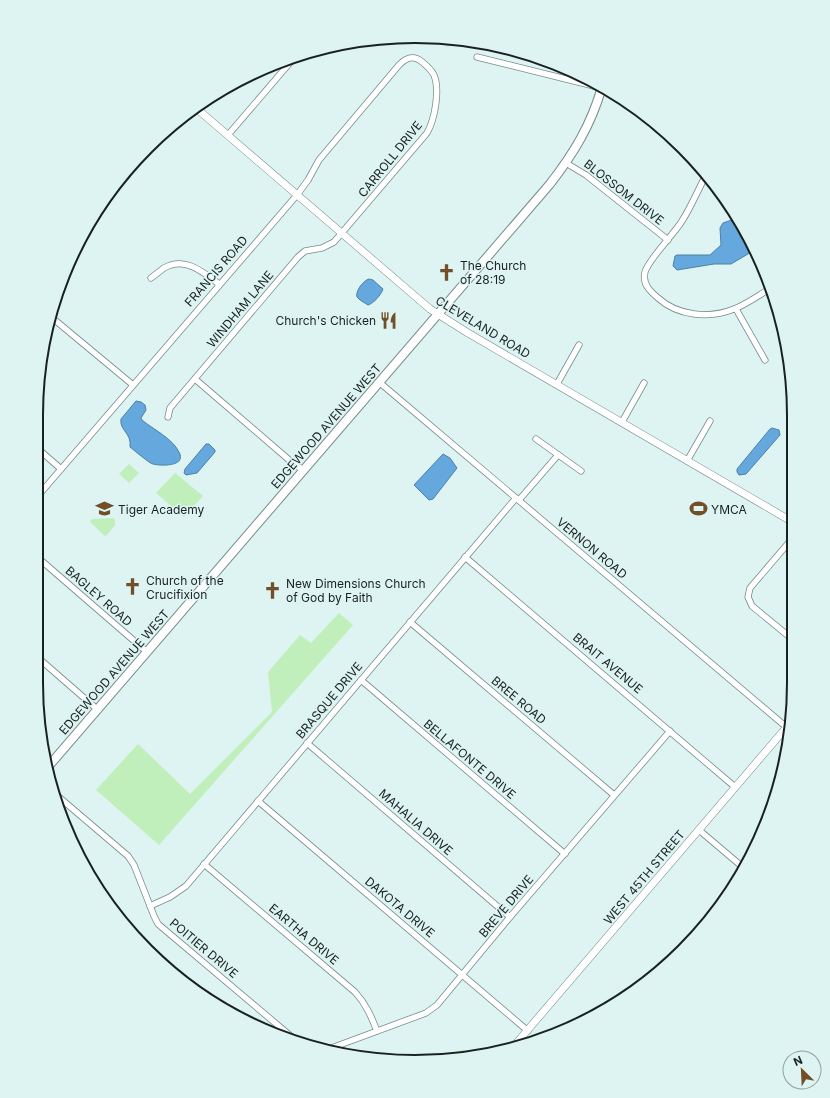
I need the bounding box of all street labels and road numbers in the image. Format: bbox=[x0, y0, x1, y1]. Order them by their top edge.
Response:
street label: CARROLL DRIVE bbox=[355, 118, 425, 200]
street label: BLOSSOM DRIVE bbox=[581, 156, 667, 228]
street label: FRANCIS ROAD bbox=[181, 233, 251, 309]
street label: WINDHAM LANE bbox=[204, 268, 276, 350]
street label: CLEVELAND ROAD bbox=[433, 293, 533, 361]
street label: EDGEWOOD AVENUE WEST bbox=[268, 360, 384, 491]
street label: VERNON ROAD bbox=[554, 514, 630, 582]
street label: BAGLEY ROAD bbox=[63, 563, 135, 629]
street label: EDGEWOOD AVENUE WEST bbox=[56, 606, 172, 737]
street label: BRAIT AVENUE bbox=[570, 630, 646, 696]
street label: BRASQUE DRIVE bbox=[293, 659, 365, 741]
street label: BREE ROAD bbox=[489, 673, 549, 727]
street label: BELLAFONTE DRIVE bbox=[421, 716, 519, 802]
street label: MAHALIA DRIVE bbox=[376, 786, 456, 858]
street label: WEST 45TH STREET bbox=[600, 827, 688, 927]
street label: BREVE DRIVE bbox=[476, 872, 536, 940]
street label: DAKOTA DRIVE bbox=[362, 873, 438, 941]
street label: EARTHA DRIVE bbox=[266, 900, 342, 968]
street label: POITIER DRIVE bbox=[167, 915, 241, 981]

